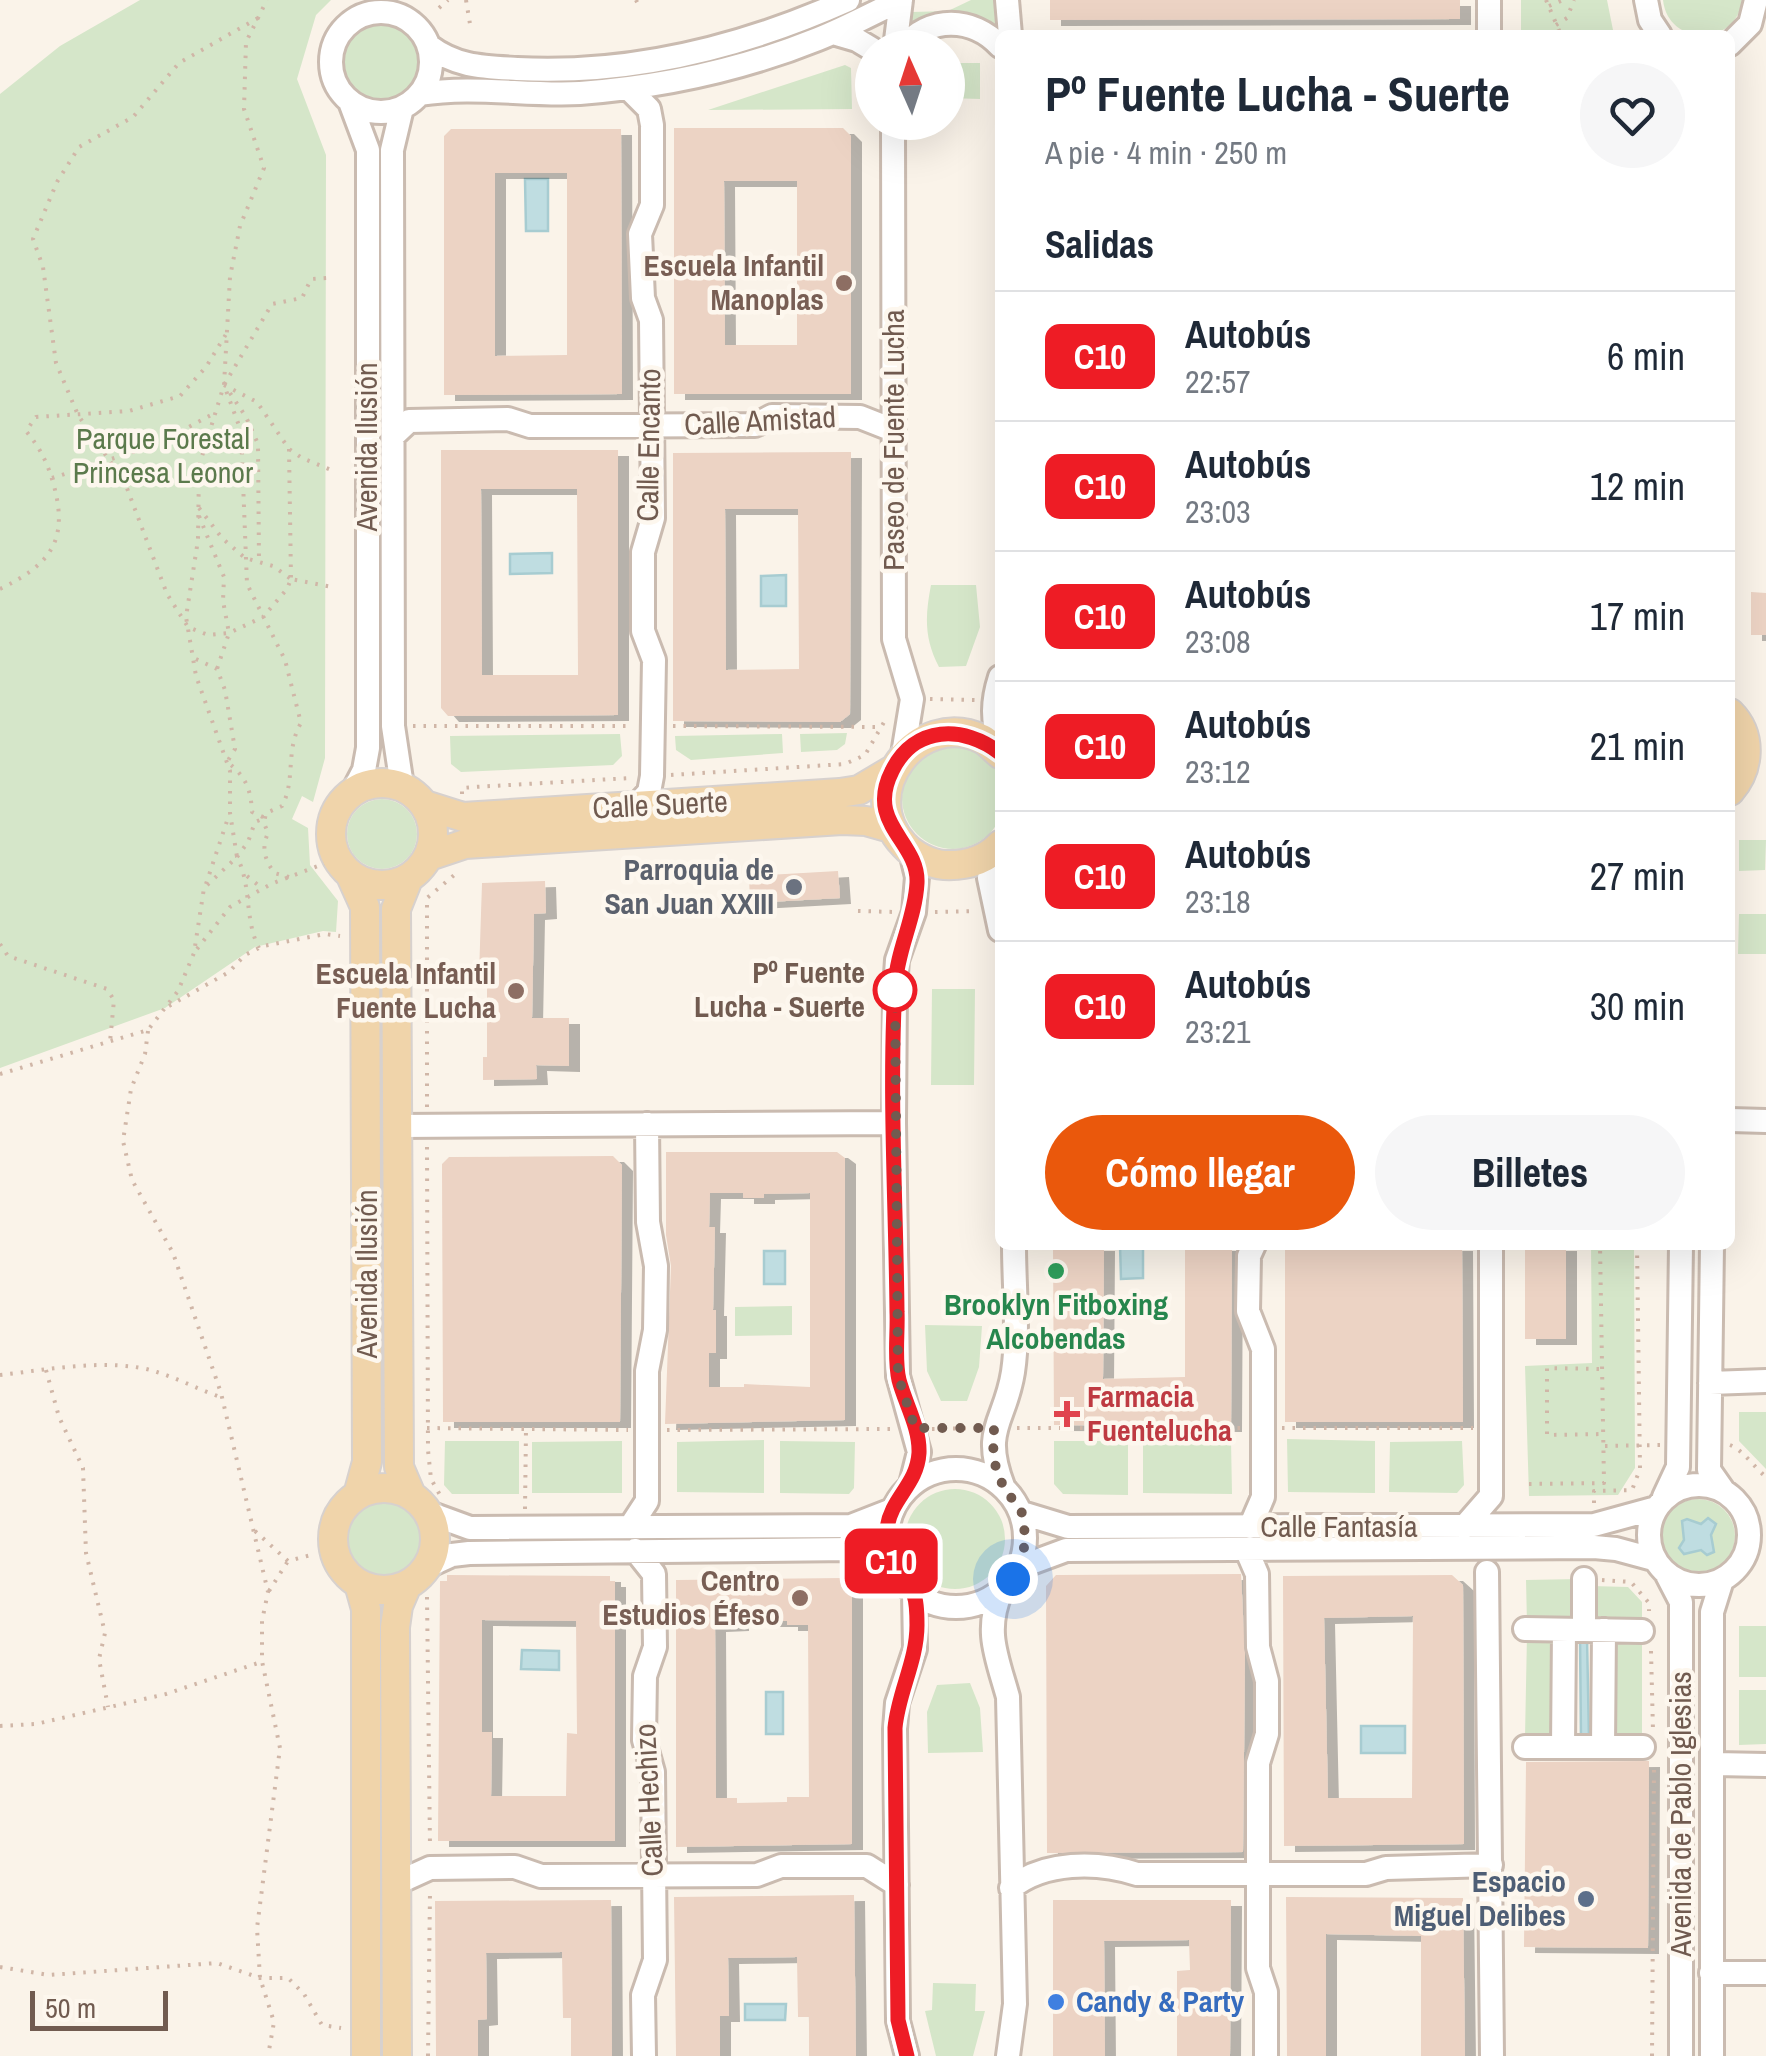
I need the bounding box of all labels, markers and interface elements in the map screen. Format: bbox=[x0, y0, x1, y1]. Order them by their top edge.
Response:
north arrow bbox=[855, 30, 965, 140]
map controls bbox=[855, 30, 965, 140]
text: Pº Fuente Lucha - Suerte bbox=[1045, 61, 1510, 126]
button: heart bbox=[1580, 63, 1685, 168]
text: A pie · 4 min · 250 m bbox=[1045, 131, 1287, 174]
text: Salidas bbox=[1045, 219, 1154, 270]
place label: Escuela Infantil Manoplas bbox=[644, 245, 824, 319]
marker: Escuela Infantil Manoplas bbox=[833, 272, 855, 294]
street label: Paseo de Fuente Lucha bbox=[873, 309, 913, 571]
text: Autobús bbox=[1185, 309, 1311, 360]
text: 6 min bbox=[1607, 331, 1685, 382]
text: C10 bbox=[1074, 333, 1126, 380]
text: 22:57 bbox=[1185, 360, 1251, 403]
street label: Avenida Ilusión bbox=[346, 362, 386, 533]
street label: Calle Encanto bbox=[627, 368, 669, 522]
street label: Calle Amistad bbox=[683, 396, 837, 444]
park label: Parque Forestal Princesa Leonor bbox=[73, 418, 254, 492]
text: Autobús bbox=[1185, 439, 1311, 490]
text: 12 min bbox=[1590, 461, 1685, 512]
text: C10 bbox=[1074, 463, 1126, 510]
text: 23:03 bbox=[1185, 490, 1251, 533]
text: Autobús bbox=[1185, 569, 1311, 620]
text: 17 min bbox=[1590, 591, 1685, 642]
text: C10 bbox=[1074, 593, 1126, 640]
text: 23:08 bbox=[1185, 620, 1251, 663]
text: Autobús bbox=[1185, 699, 1311, 750]
text: 21 min bbox=[1590, 721, 1685, 772]
text: C10 bbox=[1074, 723, 1126, 770]
text: 23:12 bbox=[1185, 750, 1251, 793]
street label: Calle Suerte bbox=[591, 780, 729, 828]
text: Autobús bbox=[1185, 829, 1311, 880]
place label: Parroquia de San Juan XXIII bbox=[604, 849, 774, 923]
text: 27 min bbox=[1590, 851, 1685, 902]
text: C10 bbox=[1074, 853, 1126, 900]
marker: Parroquia de San Juan XXIII bbox=[783, 876, 805, 898]
text: 23:18 bbox=[1185, 880, 1251, 923]
place label: Pº Fuente Lucha - Suerte bbox=[694, 952, 865, 1026]
place label: Escuela Infantil Fuente Lucha bbox=[316, 953, 496, 1027]
text: Autobús bbox=[1185, 959, 1311, 1010]
marker: Pº Fuente Lucha - Suerte bbox=[874, 969, 916, 1011]
marker: Escuela Infantil Fuente Lucha bbox=[505, 980, 527, 1002]
text: 30 min bbox=[1590, 981, 1685, 1032]
text: C10 bbox=[1074, 983, 1126, 1030]
text: 23:21 bbox=[1185, 1010, 1251, 1053]
button: Cómo llegar bbox=[1045, 1115, 1355, 1230]
button: Billetes bbox=[1375, 1115, 1685, 1230]
street label: Avenida Ilusión bbox=[346, 1189, 386, 1360]
marker: Brooklyn Fitboxing Alcobendas bbox=[1045, 1260, 1067, 1282]
place label: Brooklyn Fitboxing Alcobendas bbox=[944, 1284, 1168, 1358]
place label: Farmacia Fuentelucha bbox=[1087, 1376, 1232, 1450]
marker: Farmacia Fuentelucha bbox=[1056, 1403, 1078, 1425]
street label: Calle Fantasía bbox=[1260, 1506, 1418, 1546]
line badge: C10 bbox=[834, 1528, 948, 1594]
text: C10 bbox=[865, 1538, 917, 1585]
your location bbox=[988, 1554, 1038, 1604]
place label: Centro Estudios Éfeso bbox=[602, 1560, 780, 1634]
marker: Centro Estudios Éfeso bbox=[789, 1587, 811, 1609]
street label: Avenida de Pablo Iglesias bbox=[1660, 1671, 1700, 1958]
street label: Calle Hechizo bbox=[624, 1723, 672, 1878]
place label: Espacio Miguel Delibes bbox=[1394, 1861, 1566, 1935]
marker: Espacio Miguel Delibes bbox=[1575, 1888, 1597, 1910]
place label: Candy & Party bbox=[1076, 1981, 1244, 2021]
scale bar bbox=[30, 1986, 168, 2030]
text: 50 m bbox=[45, 1989, 96, 2027]
marker: Candy & Party bbox=[1045, 1991, 1067, 2013]

